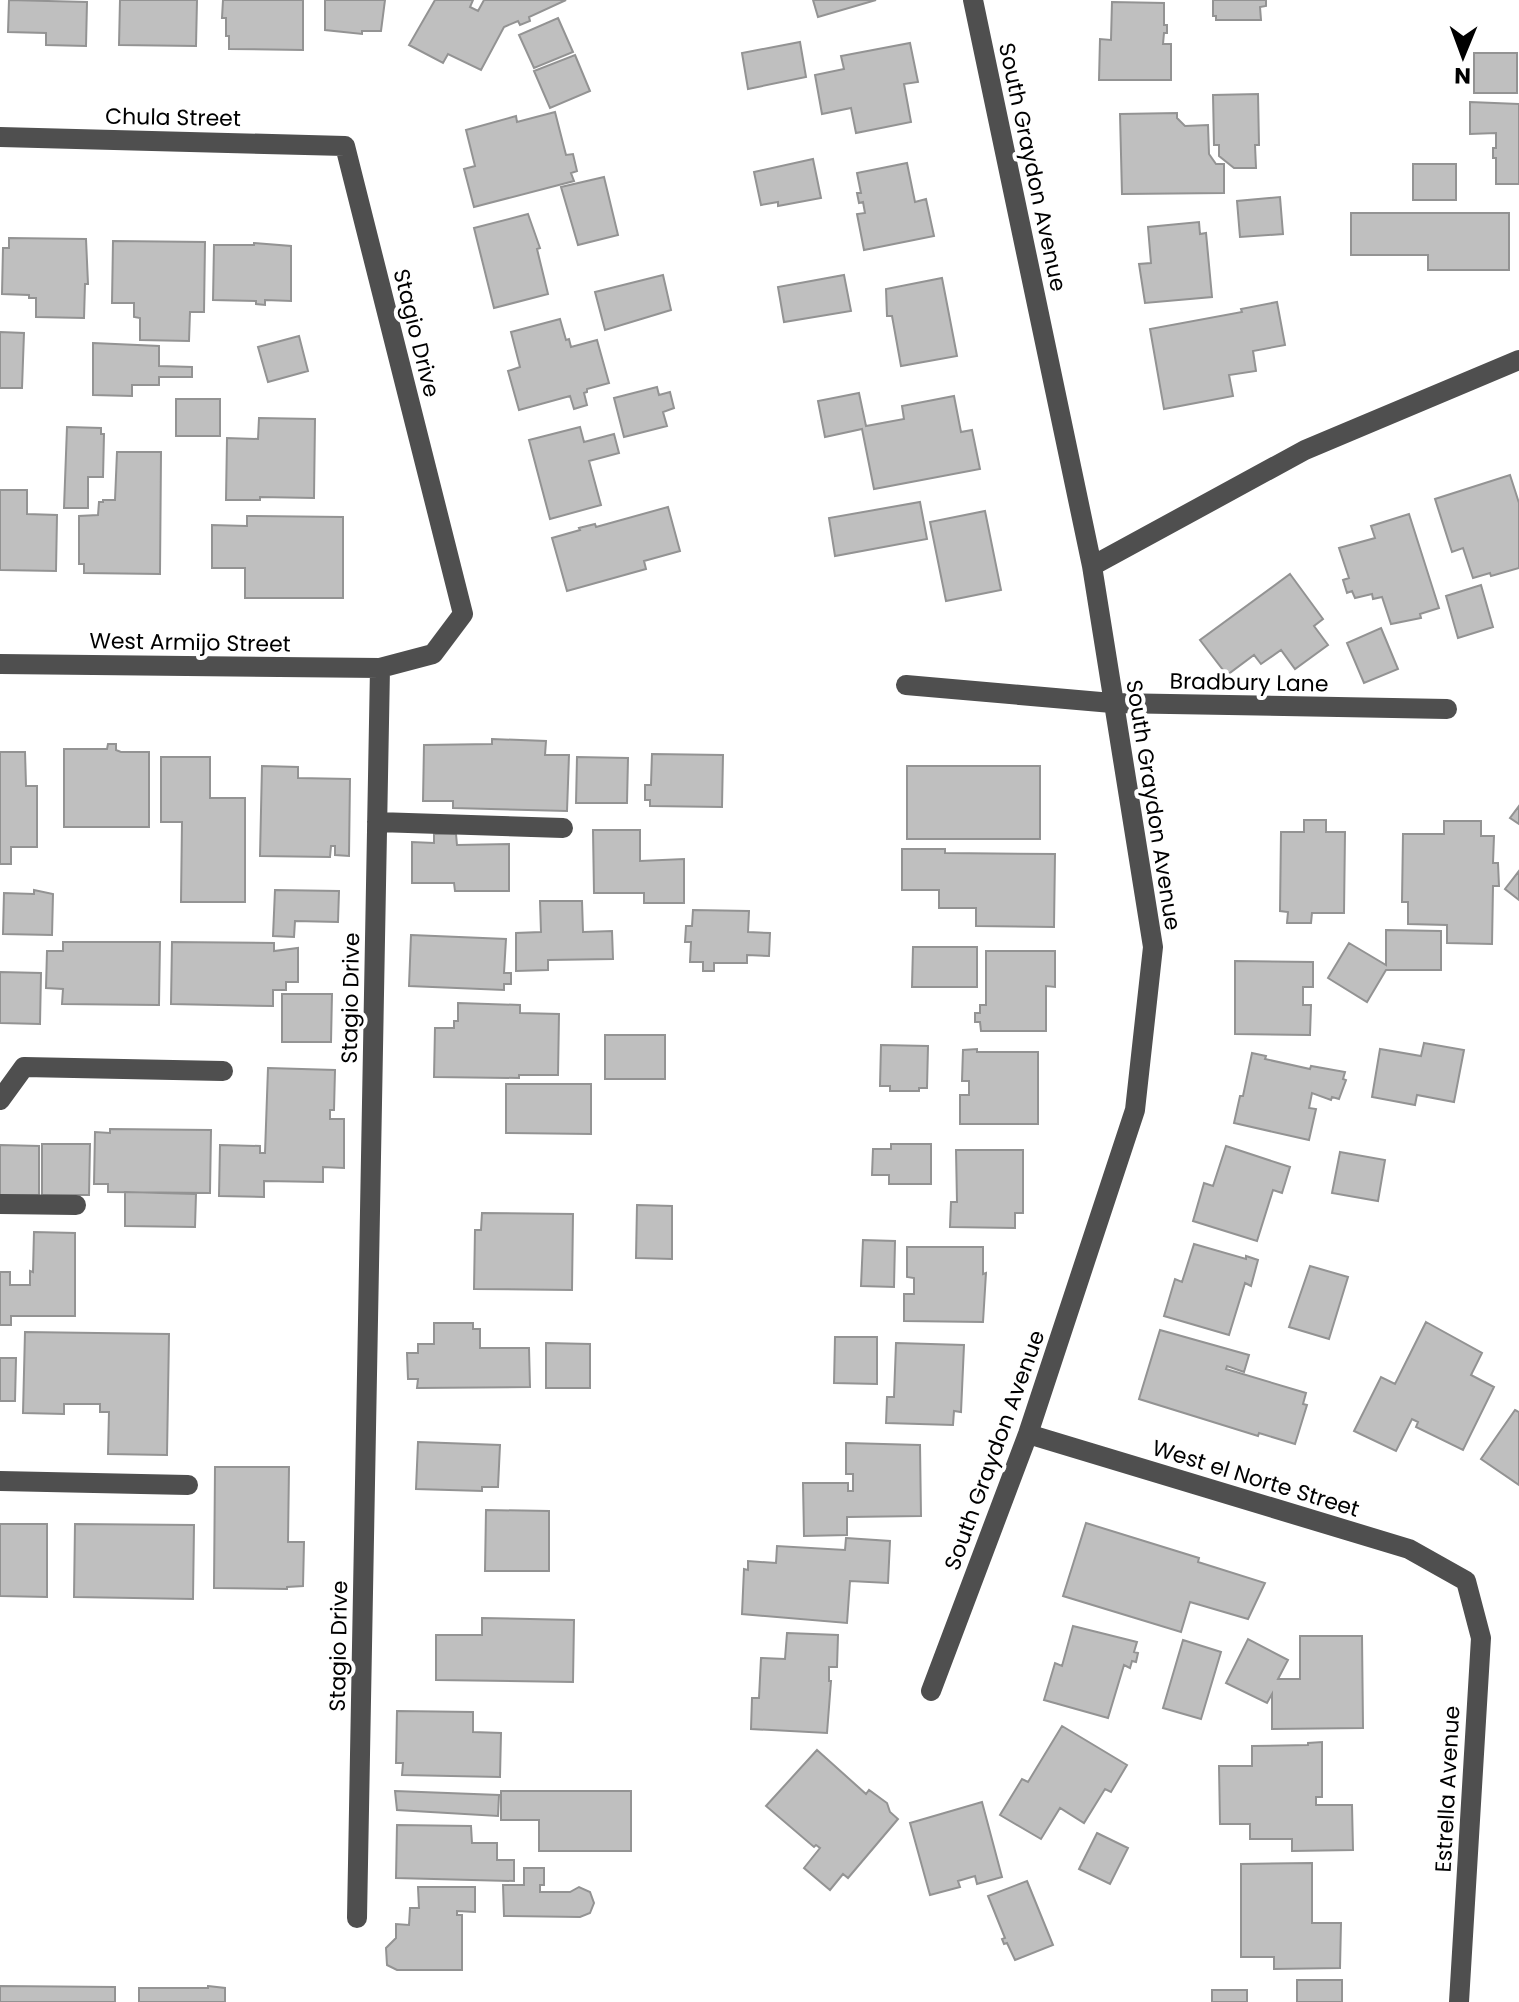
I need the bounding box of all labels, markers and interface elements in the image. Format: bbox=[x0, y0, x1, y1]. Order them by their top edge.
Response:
north arrow bbox=[1423, 16, 1503, 96]
street label: South Graydon Avenue bbox=[991, 40, 1074, 294]
text: N bbox=[1454, 60, 1471, 91]
street label: Chula Street bbox=[105, 101, 241, 134]
street label: Stagio Drive bbox=[386, 266, 447, 401]
street label: West Armijo Street bbox=[89, 625, 291, 660]
street label: Bradbury Lane bbox=[1169, 666, 1329, 699]
street label: South Graydon Avenue bbox=[1118, 678, 1189, 933]
street label: Stagio Drive bbox=[334, 932, 367, 1064]
street label: South Graydon Avenue bbox=[937, 1326, 1052, 1574]
street label: West el Norte Street bbox=[1148, 1432, 1363, 1525]
street label: Stagio Drive bbox=[322, 1580, 355, 1712]
street label: Estrella Avenue bbox=[1428, 1705, 1467, 1873]

